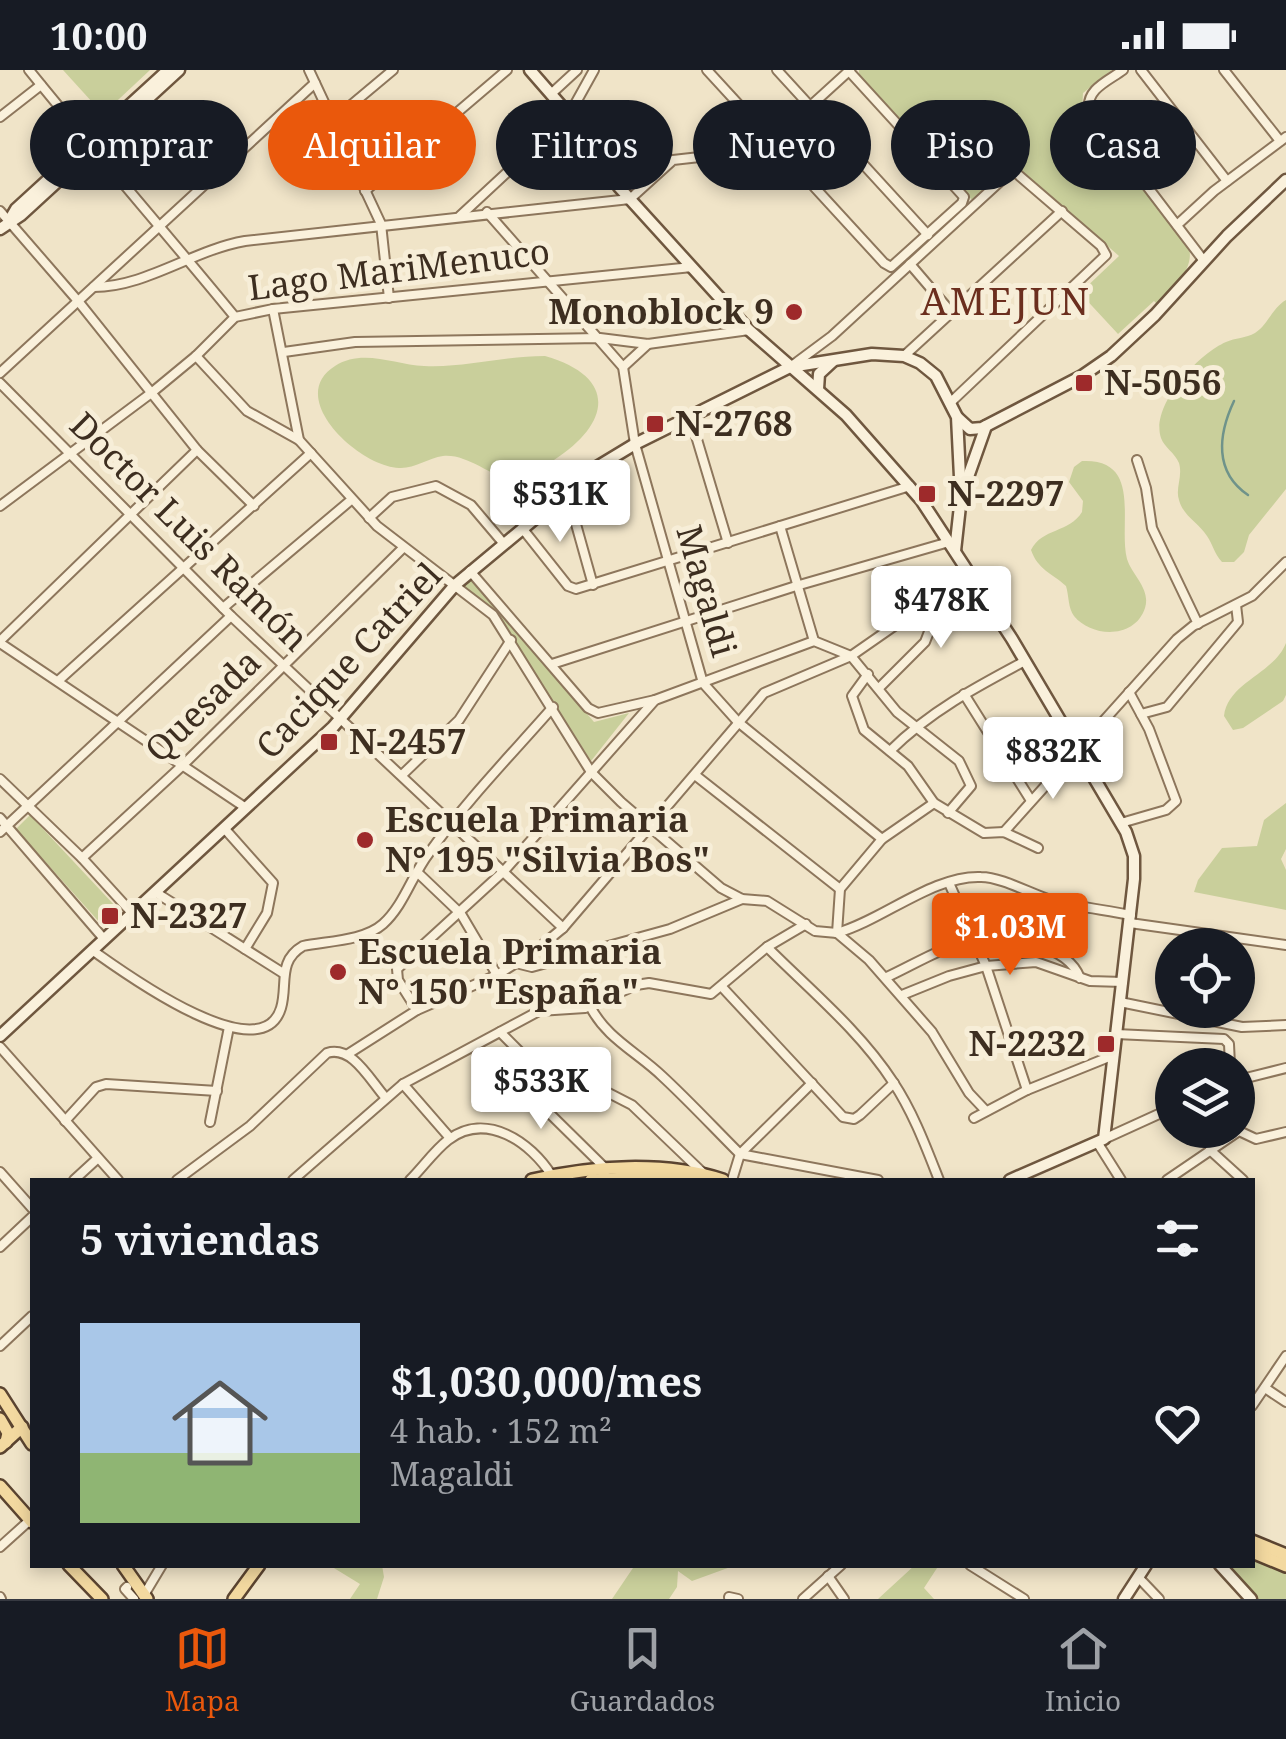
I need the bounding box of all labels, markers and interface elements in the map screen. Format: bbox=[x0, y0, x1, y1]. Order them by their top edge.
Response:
text: 10:00 bbox=[50, 9, 147, 61]
chip: Comprar bbox=[30, 100, 248, 190]
chip: Alquilar bbox=[268, 100, 476, 190]
chip: Filtros bbox=[496, 100, 673, 190]
chip: Nuevo bbox=[693, 100, 871, 190]
chip: Piso bbox=[891, 100, 1030, 190]
chip: Casa bbox=[1050, 100, 1196, 190]
street label: Lago MariMenuco bbox=[245, 227, 552, 310]
district label: AMEJUN bbox=[921, 274, 1091, 326]
place label: Monoblock 9 bbox=[548, 287, 774, 334]
marker: Monoblock 9 bbox=[783, 301, 805, 323]
place label: N-5056 bbox=[1104, 358, 1222, 405]
marker: N-5056 bbox=[1073, 372, 1095, 394]
place label: N-2768 bbox=[675, 399, 793, 446]
street label: Doctor Luis Ramón bbox=[60, 401, 320, 661]
marker: N-2768 bbox=[644, 413, 666, 435]
pin: $531K bbox=[490, 460, 630, 545]
place label: N-2297 bbox=[947, 469, 1065, 516]
text: $531K bbox=[512, 471, 608, 514]
marker: N-2297 bbox=[916, 483, 938, 505]
street label: Magaldi bbox=[666, 519, 749, 662]
street label: Cacique Catriel bbox=[245, 552, 451, 768]
pin: $478K bbox=[871, 566, 1011, 651]
text: $478K bbox=[893, 577, 989, 620]
street label: Quesada bbox=[134, 638, 270, 772]
place label: N-2457 bbox=[349, 717, 467, 764]
pin: $832K bbox=[983, 717, 1123, 802]
text: $832K bbox=[1005, 728, 1101, 771]
marker: N-2457 bbox=[318, 731, 340, 753]
place label: Escuela Primaria N° 195 "Silvia Bos" bbox=[385, 795, 710, 882]
marker: Escuela Primaria N° 195 "Silvia Bos" bbox=[354, 829, 376, 851]
place label: N-2327 bbox=[130, 891, 248, 938]
pin: $1.03M bbox=[929, 893, 1091, 978]
text: $1.03M bbox=[954, 904, 1066, 947]
marker: N-2327 bbox=[99, 905, 121, 927]
place label: Escuela Primaria N° 150 "España" bbox=[358, 927, 662, 1014]
map controls bbox=[1155, 928, 1255, 1148]
button: locate bbox=[1155, 928, 1255, 1028]
marker: Escuela Primaria N° 150 "España" bbox=[327, 961, 349, 983]
place label: N-2232 bbox=[968, 1019, 1086, 1066]
marker: N-2232 bbox=[1095, 1033, 1117, 1055]
pin: $533K bbox=[471, 1047, 611, 1132]
button: layers bbox=[1155, 1048, 1255, 1148]
text: $533K bbox=[493, 1058, 589, 1101]
text: 5 viviendas bbox=[80, 1210, 320, 1267]
icon: filters bbox=[1150, 1211, 1205, 1266]
text: $1,030,000/mes bbox=[390, 1352, 702, 1409]
icon: home bbox=[160, 1363, 280, 1483]
icon: heart bbox=[1150, 1396, 1205, 1451]
text: 4 hab. · 152 m² bbox=[390, 1409, 612, 1452]
text: Magaldi bbox=[390, 1452, 513, 1495]
tab: Mapa bbox=[165, 1621, 240, 1719]
tab: Guardados bbox=[570, 1621, 715, 1719]
tab: Inicio bbox=[1045, 1621, 1121, 1719]

